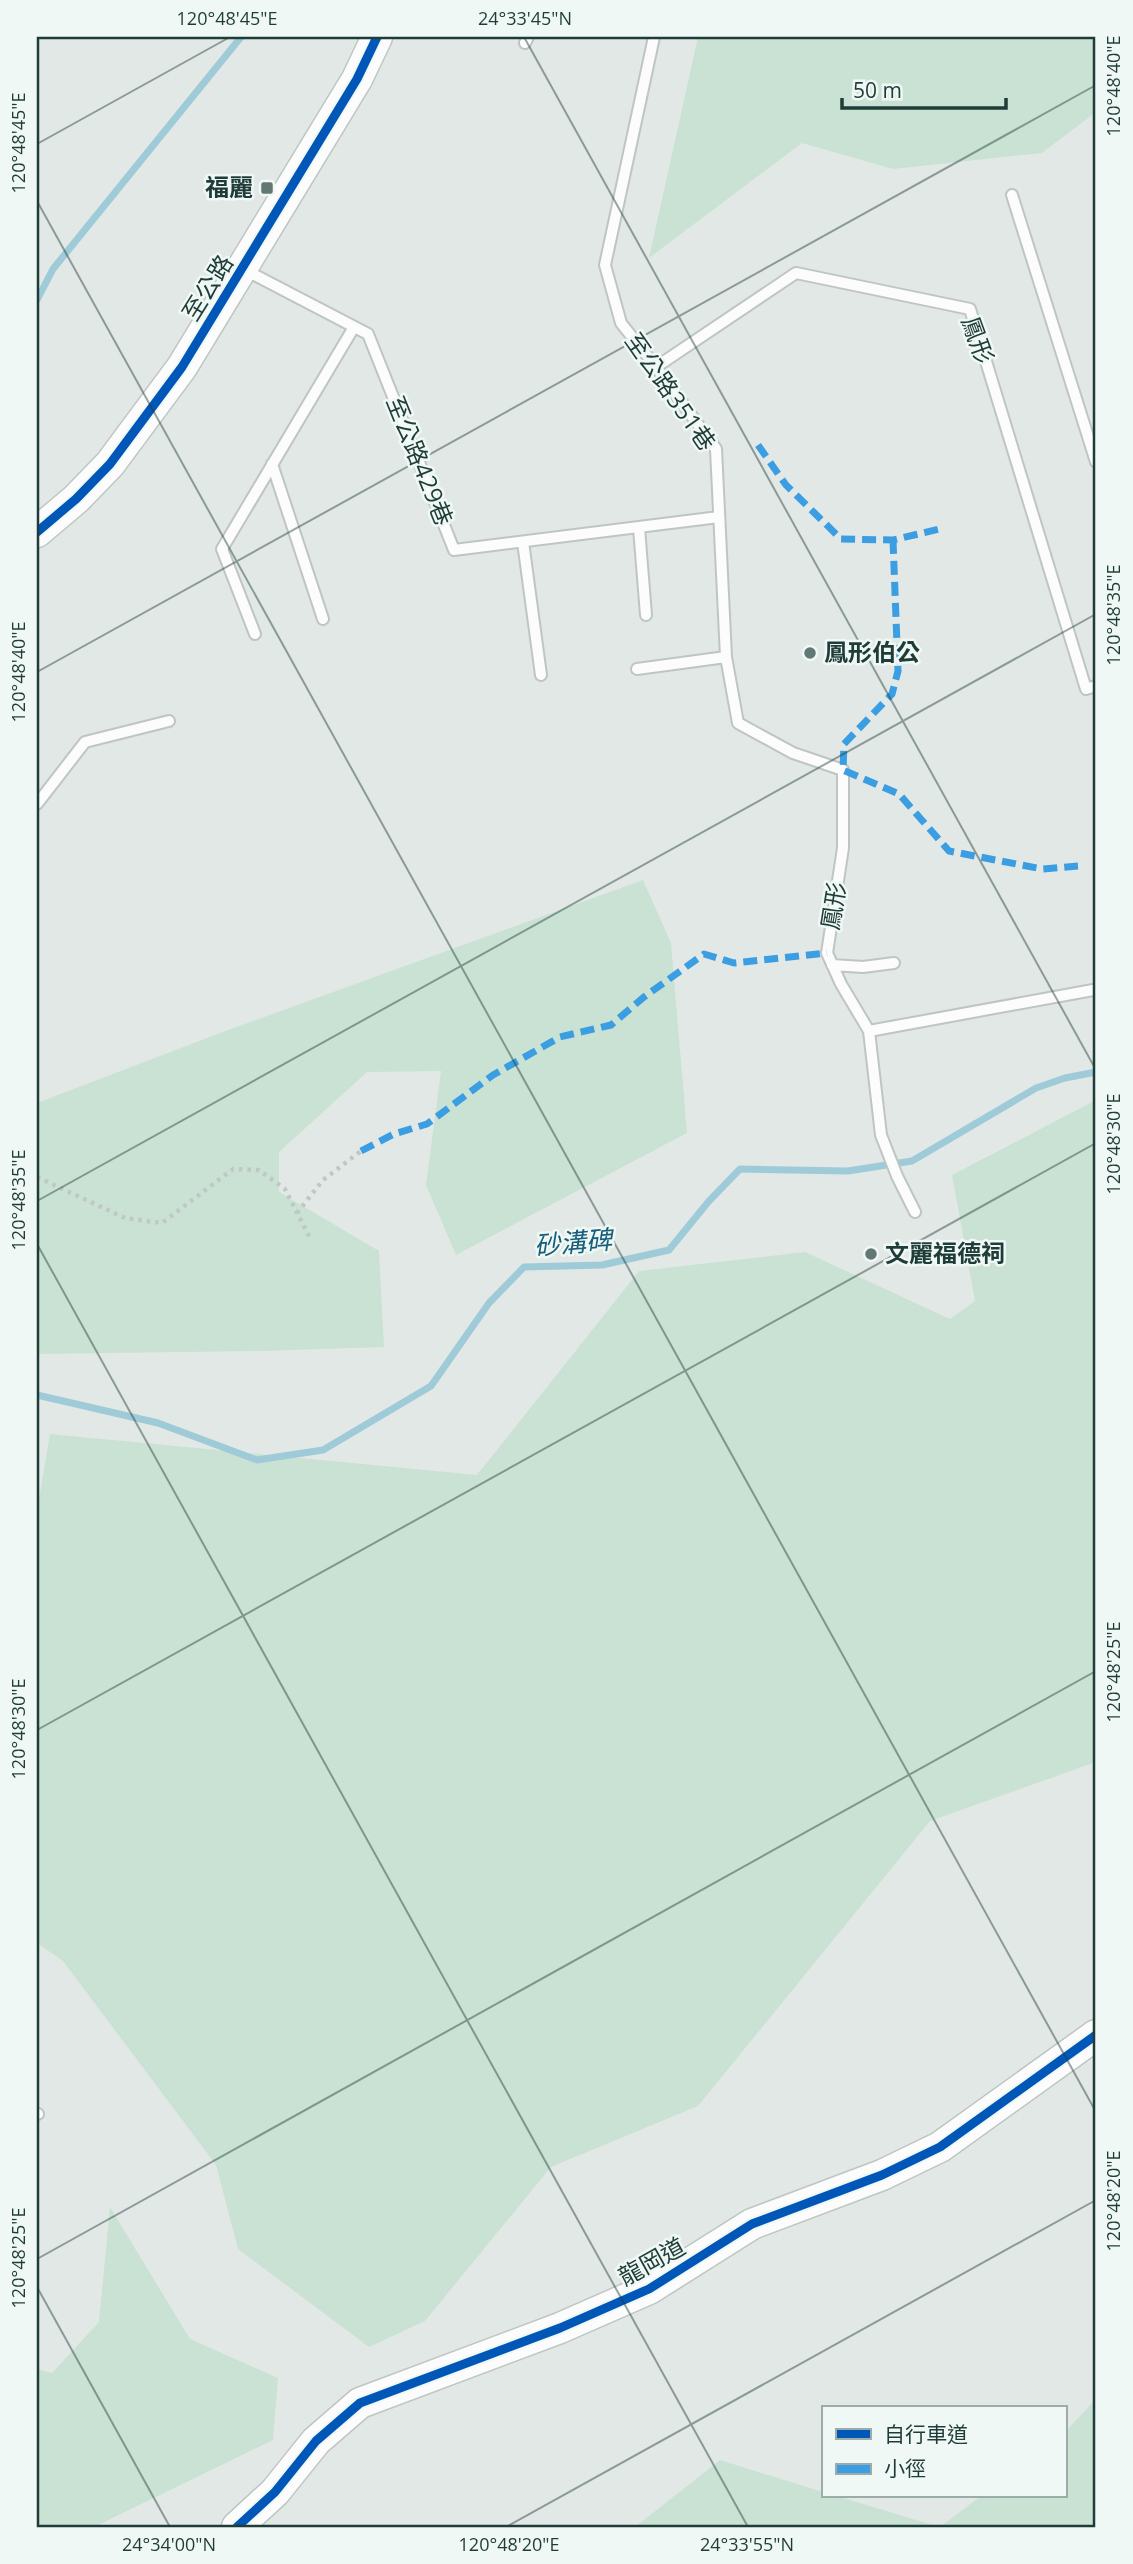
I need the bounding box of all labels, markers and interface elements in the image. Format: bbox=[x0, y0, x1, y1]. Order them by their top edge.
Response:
text: 120°48'45"E bbox=[177, 6, 277, 30]
text: 24°33'45"N bbox=[478, 6, 572, 30]
text: 120°48'40"E bbox=[1101, 36, 1125, 136]
scale bar bbox=[842, 66, 1007, 110]
text: 50 m bbox=[853, 76, 902, 104]
text: 120°48'45"E bbox=[6, 93, 30, 193]
place label: 福麗 bbox=[205, 170, 253, 203]
marker: 福麗 bbox=[259, 180, 275, 196]
street label: 至公路 bbox=[174, 248, 240, 326]
street label: 鳳形 bbox=[955, 311, 1002, 368]
street label: 至公路351巷 bbox=[618, 325, 724, 457]
street label: 至公路429巷 bbox=[379, 391, 461, 530]
text: 120°48'35"E bbox=[1101, 565, 1125, 665]
text: 120°48'40"E bbox=[6, 622, 30, 722]
place label: 鳳形伯公 bbox=[824, 635, 920, 668]
marker: 鳳形伯公 bbox=[802, 645, 818, 661]
street label: 鳳形 bbox=[812, 879, 853, 932]
text: 120°48'30"E bbox=[1101, 1094, 1125, 1194]
text: 120°48'35"E bbox=[6, 1150, 30, 1250]
water label: 砂溝碑 bbox=[532, 1220, 616, 1263]
place label: 文麗福德祠 bbox=[885, 1236, 1005, 1269]
marker: 文麗福德祠 bbox=[863, 1246, 879, 1262]
text: 120°48'25"E bbox=[1101, 1622, 1125, 1722]
text: 120°48'30"E bbox=[6, 1679, 30, 1779]
text: 120°48'20"E bbox=[1101, 2151, 1125, 2251]
text: 120°48'25"E bbox=[6, 2208, 30, 2308]
street label: 龍岡道 bbox=[612, 2229, 691, 2293]
legend bbox=[822, 2406, 1066, 2498]
text: 自行車道 bbox=[884, 2420, 968, 2448]
text: 小徑 bbox=[884, 2454, 926, 2482]
text: 24°34'00"N bbox=[122, 2532, 216, 2556]
text: 120°48'20"E bbox=[459, 2532, 559, 2556]
text: 24°33'55"N bbox=[700, 2532, 794, 2556]

